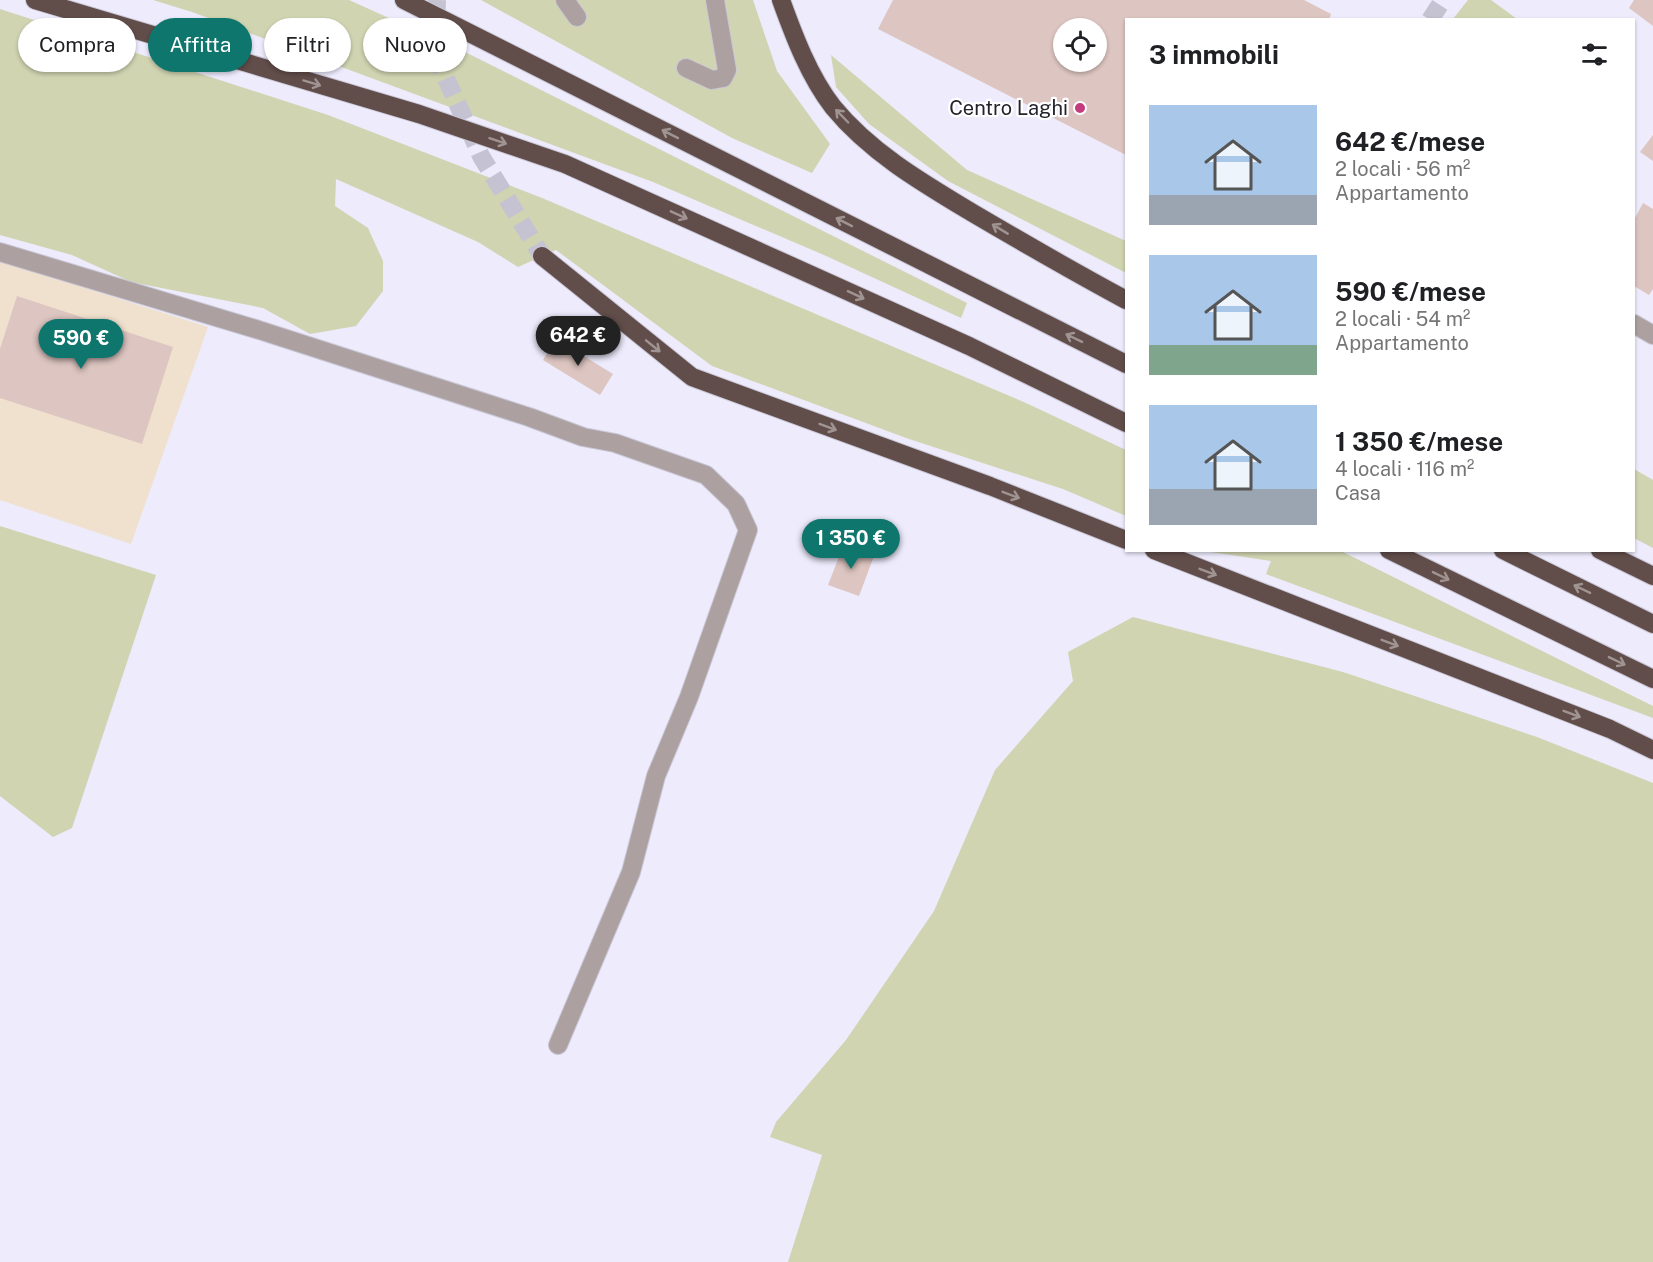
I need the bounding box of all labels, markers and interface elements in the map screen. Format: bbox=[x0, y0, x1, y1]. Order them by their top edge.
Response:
chip: Compra bbox=[18, 18, 136, 72]
chip: Affitta bbox=[148, 18, 252, 72]
chip: Filtri bbox=[264, 18, 351, 72]
chip: Nuovo bbox=[363, 18, 467, 72]
map controls bbox=[1053, 18, 1107, 72]
button: locate bbox=[1053, 18, 1107, 72]
icon: filters bbox=[1578, 38, 1611, 71]
text: 3 immobili bbox=[1149, 39, 1279, 70]
one-way arrow bbox=[302, 78, 321, 89]
place label: Centro Laghi bbox=[949, 96, 1068, 120]
marker: Centro Laghi bbox=[1073, 101, 1087, 115]
one-way arrow bbox=[835, 108, 849, 123]
text: 642 €/mese bbox=[1335, 126, 1485, 157]
one-way arrow bbox=[661, 128, 679, 139]
icon: home bbox=[1197, 129, 1269, 201]
one-way arrow bbox=[488, 137, 507, 148]
text: 2 locali · 56 m² bbox=[1335, 157, 1470, 181]
text: Appartamento bbox=[1335, 181, 1469, 205]
one-way arrow bbox=[669, 209, 687, 221]
one-way arrow bbox=[835, 216, 853, 228]
one-way arrow bbox=[992, 223, 1009, 235]
text: 590 €/mese bbox=[1335, 276, 1486, 307]
icon: home bbox=[1197, 279, 1269, 351]
one-way arrow bbox=[847, 290, 865, 301]
text: 2 locali · 54 m² bbox=[1335, 307, 1470, 331]
pin: 642 € bbox=[536, 316, 620, 367]
pin: 590 € bbox=[39, 319, 123, 370]
text: 642 € bbox=[550, 323, 606, 347]
text: 590 € bbox=[52, 326, 110, 350]
text: Appartamento bbox=[1335, 331, 1469, 355]
one-way arrow bbox=[1065, 332, 1083, 344]
one-way arrow bbox=[645, 339, 661, 352]
one-way arrow bbox=[818, 422, 837, 433]
text: 1 350 €/mese bbox=[1335, 426, 1503, 457]
icon: home bbox=[1197, 429, 1269, 501]
text: 4 locali · 116 m² bbox=[1335, 457, 1474, 481]
text: Casa bbox=[1335, 481, 1381, 505]
one-way arrow bbox=[1001, 490, 1020, 501]
pin: 1 350 € bbox=[796, 519, 906, 570]
text: 1 350 € bbox=[816, 526, 886, 550]
one-way arrow bbox=[1199, 567, 1217, 578]
one-way arrow bbox=[1432, 571, 1450, 582]
one-way arrow bbox=[1573, 583, 1591, 595]
one-way arrow bbox=[1380, 638, 1399, 649]
one-way arrow bbox=[1607, 656, 1625, 668]
one-way arrow bbox=[1562, 709, 1580, 720]

